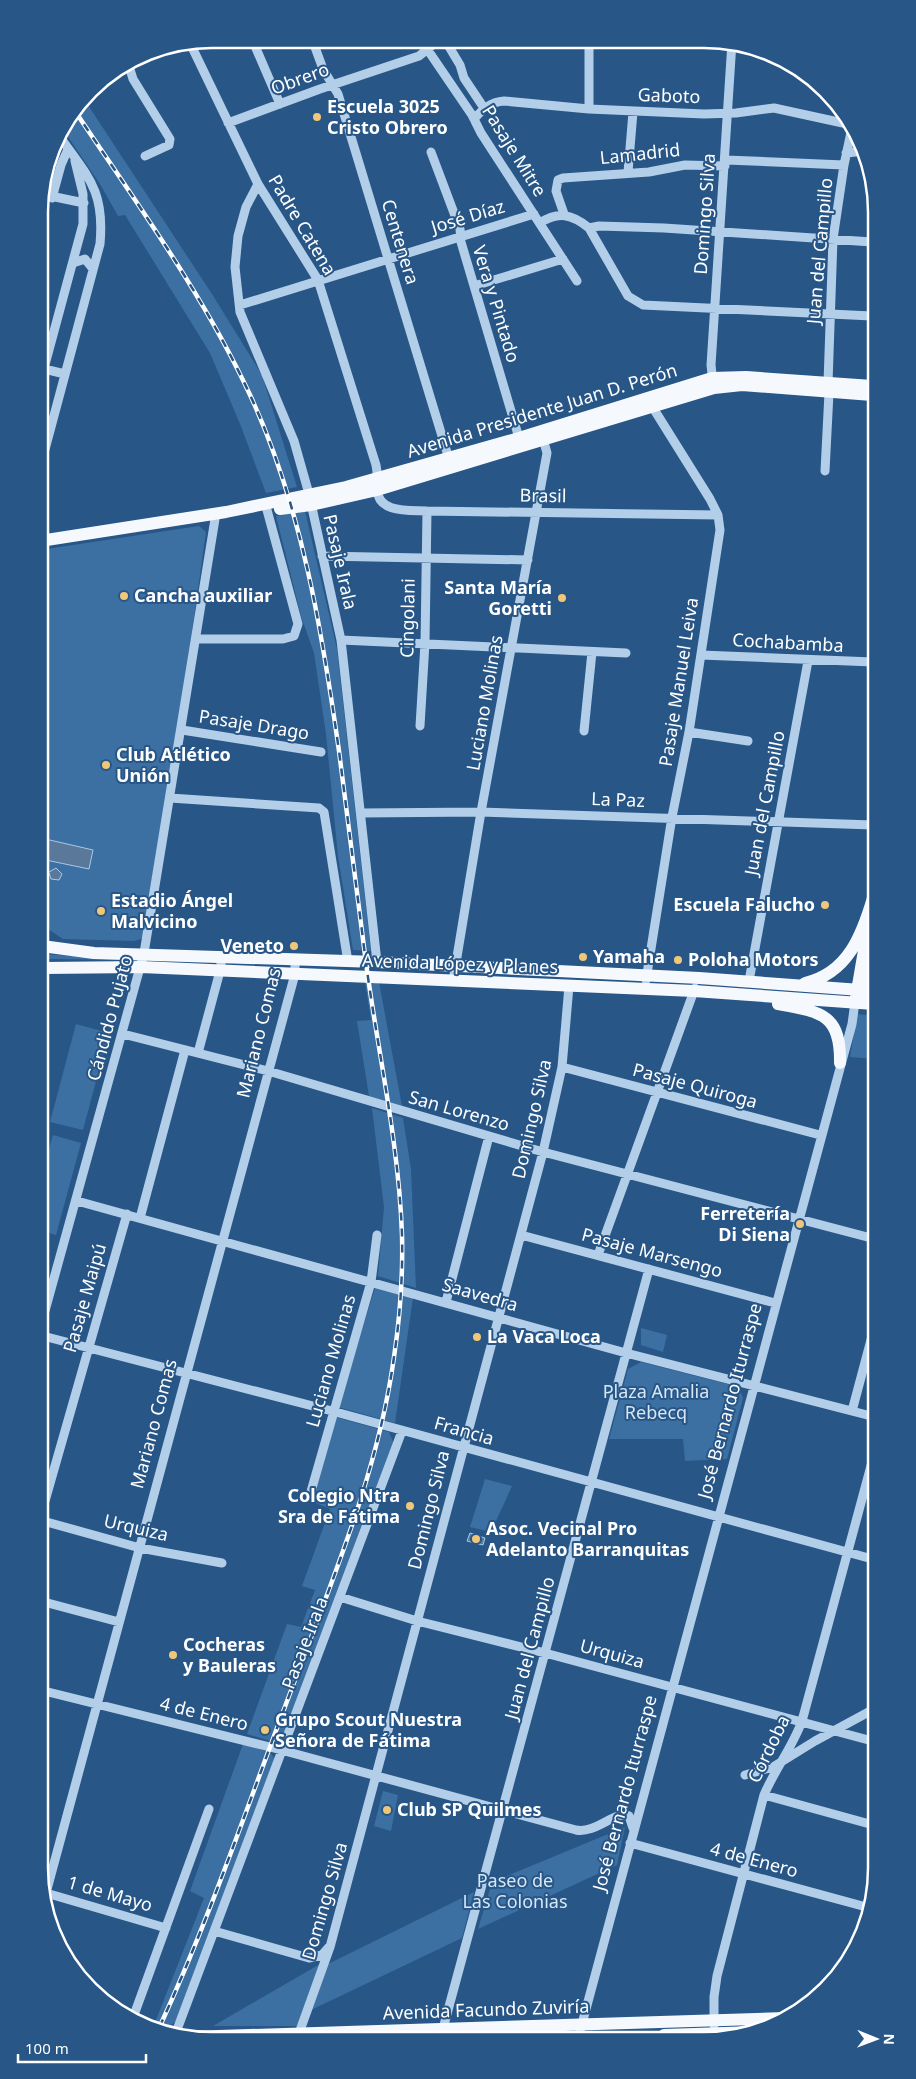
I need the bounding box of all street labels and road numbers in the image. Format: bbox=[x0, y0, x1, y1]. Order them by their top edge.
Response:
street label: Obrero bbox=[267, 56, 332, 100]
street label: Gaboto bbox=[637, 82, 701, 108]
street label: Pasaje Mitre bbox=[477, 100, 553, 201]
street label: Lamadrid bbox=[599, 137, 681, 169]
street label: Domingo Silva bbox=[688, 152, 720, 275]
street label: Padre Catena bbox=[263, 170, 342, 279]
street label: Juan del Campillo bbox=[800, 177, 837, 327]
street label: José Díaz bbox=[426, 194, 507, 239]
street label: Centenera bbox=[377, 196, 425, 287]
street label: Vera y Pintado bbox=[468, 242, 526, 365]
street label: Avenida Presidente Juan D. Perón bbox=[404, 357, 680, 463]
street label: Brasil bbox=[519, 483, 567, 507]
street label: Pasaje Irala bbox=[318, 512, 364, 612]
street label: Cingolani bbox=[394, 578, 420, 658]
street label: Pasaje Manuel Leiva bbox=[653, 596, 703, 768]
street label: Cochabamba bbox=[732, 627, 844, 657]
street label: Luciano Molinas bbox=[460, 633, 508, 772]
street label: Pasaje Drago bbox=[197, 703, 311, 745]
street label: Juan del Campillo bbox=[738, 729, 790, 879]
street label: La Paz bbox=[591, 786, 645, 812]
street label: Avenida López y Planes bbox=[362, 948, 559, 978]
street label: Cándido Pujato bbox=[81, 952, 137, 1083]
street label: Mariano Comas bbox=[230, 965, 286, 1100]
street label: Domingo Silva bbox=[506, 1057, 556, 1181]
street label: Pasaje Quiroga bbox=[630, 1057, 760, 1113]
street label: San Lorenzo bbox=[406, 1084, 512, 1136]
street label: Pasaje Marsengo bbox=[579, 1222, 725, 1282]
street label: Pasaje Maipú bbox=[57, 1240, 111, 1355]
street label: Saavedra bbox=[440, 1272, 521, 1316]
street label: Luciano Molinas bbox=[300, 1292, 360, 1430]
street label: José Bernardo Iturraspe bbox=[691, 1300, 767, 1503]
street label: Mariano Comas bbox=[124, 1356, 182, 1491]
street label: Francia bbox=[432, 1410, 497, 1450]
street label: Domingo Silva bbox=[402, 1448, 454, 1572]
street label: Urquiza bbox=[102, 1508, 171, 1546]
street label: Juan del Campillo bbox=[498, 1574, 560, 1724]
street label: Pasaje Irala bbox=[275, 1593, 333, 1692]
street label: Urquiza bbox=[577, 1633, 647, 1673]
street label: 4 de Enero bbox=[158, 1690, 251, 1736]
street label: José Bernardo Iturraspe bbox=[586, 1692, 662, 1895]
street label: Córdoba bbox=[741, 1711, 795, 1786]
street label: 4 de Enero bbox=[708, 1836, 801, 1882]
street label: Domingo Silva bbox=[296, 1839, 352, 1963]
street label: 1 de Mayo bbox=[65, 1869, 156, 1917]
street label: Avenida Facundo Zuviría bbox=[382, 1993, 590, 2025]

